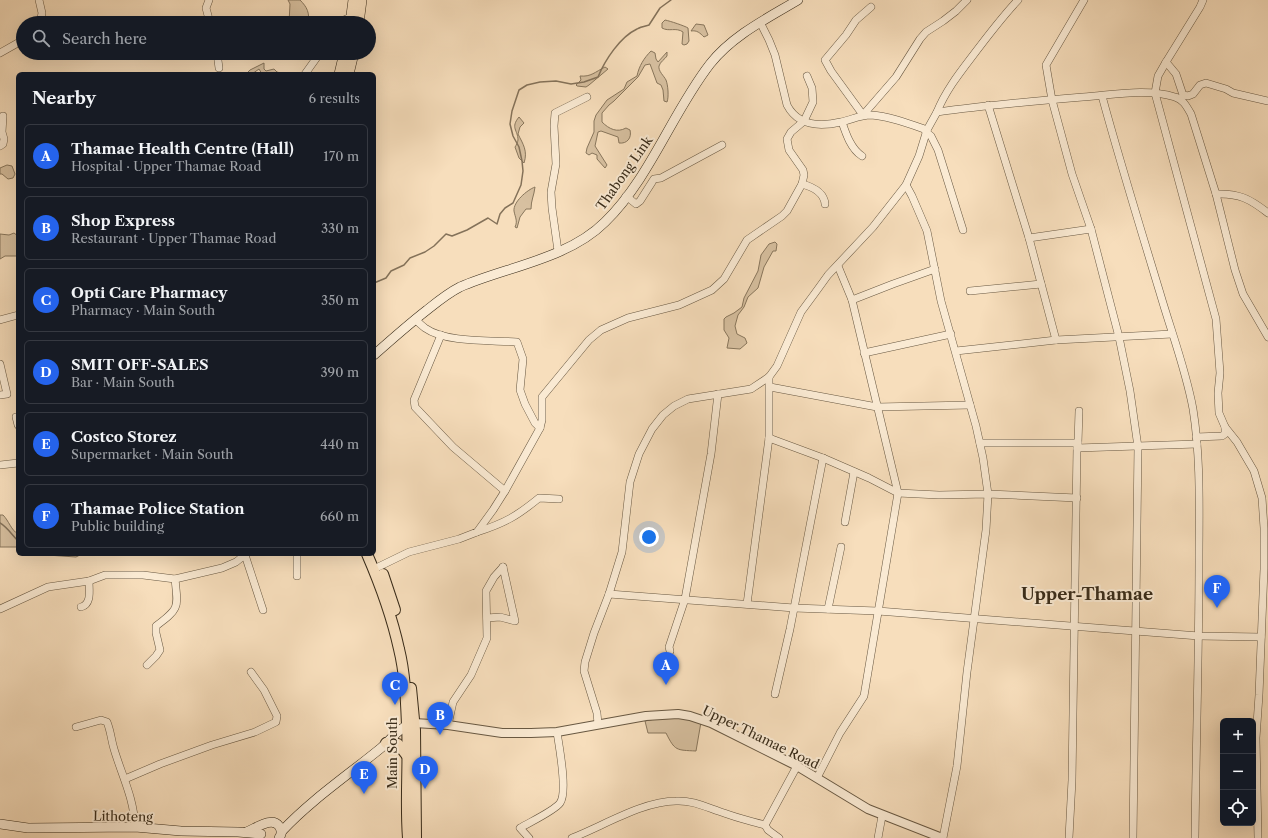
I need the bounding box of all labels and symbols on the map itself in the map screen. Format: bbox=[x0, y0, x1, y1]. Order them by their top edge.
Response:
street label: Thabong Link bbox=[592, 132, 656, 213]
your location bbox=[639, 527, 659, 547]
pin: F bbox=[1204, 575, 1230, 608]
district label: Upper-Thamae bbox=[1021, 584, 1153, 604]
pin: A bbox=[653, 652, 679, 685]
pin: C bbox=[382, 672, 408, 705]
pin: B bbox=[427, 702, 453, 735]
street label: Upper Thamae Road bbox=[700, 702, 822, 772]
street label: Main South bbox=[384, 717, 400, 789]
pin: D bbox=[412, 756, 438, 789]
pin: E bbox=[351, 761, 377, 794]
street label: Lithoteng bbox=[93, 807, 153, 825]

